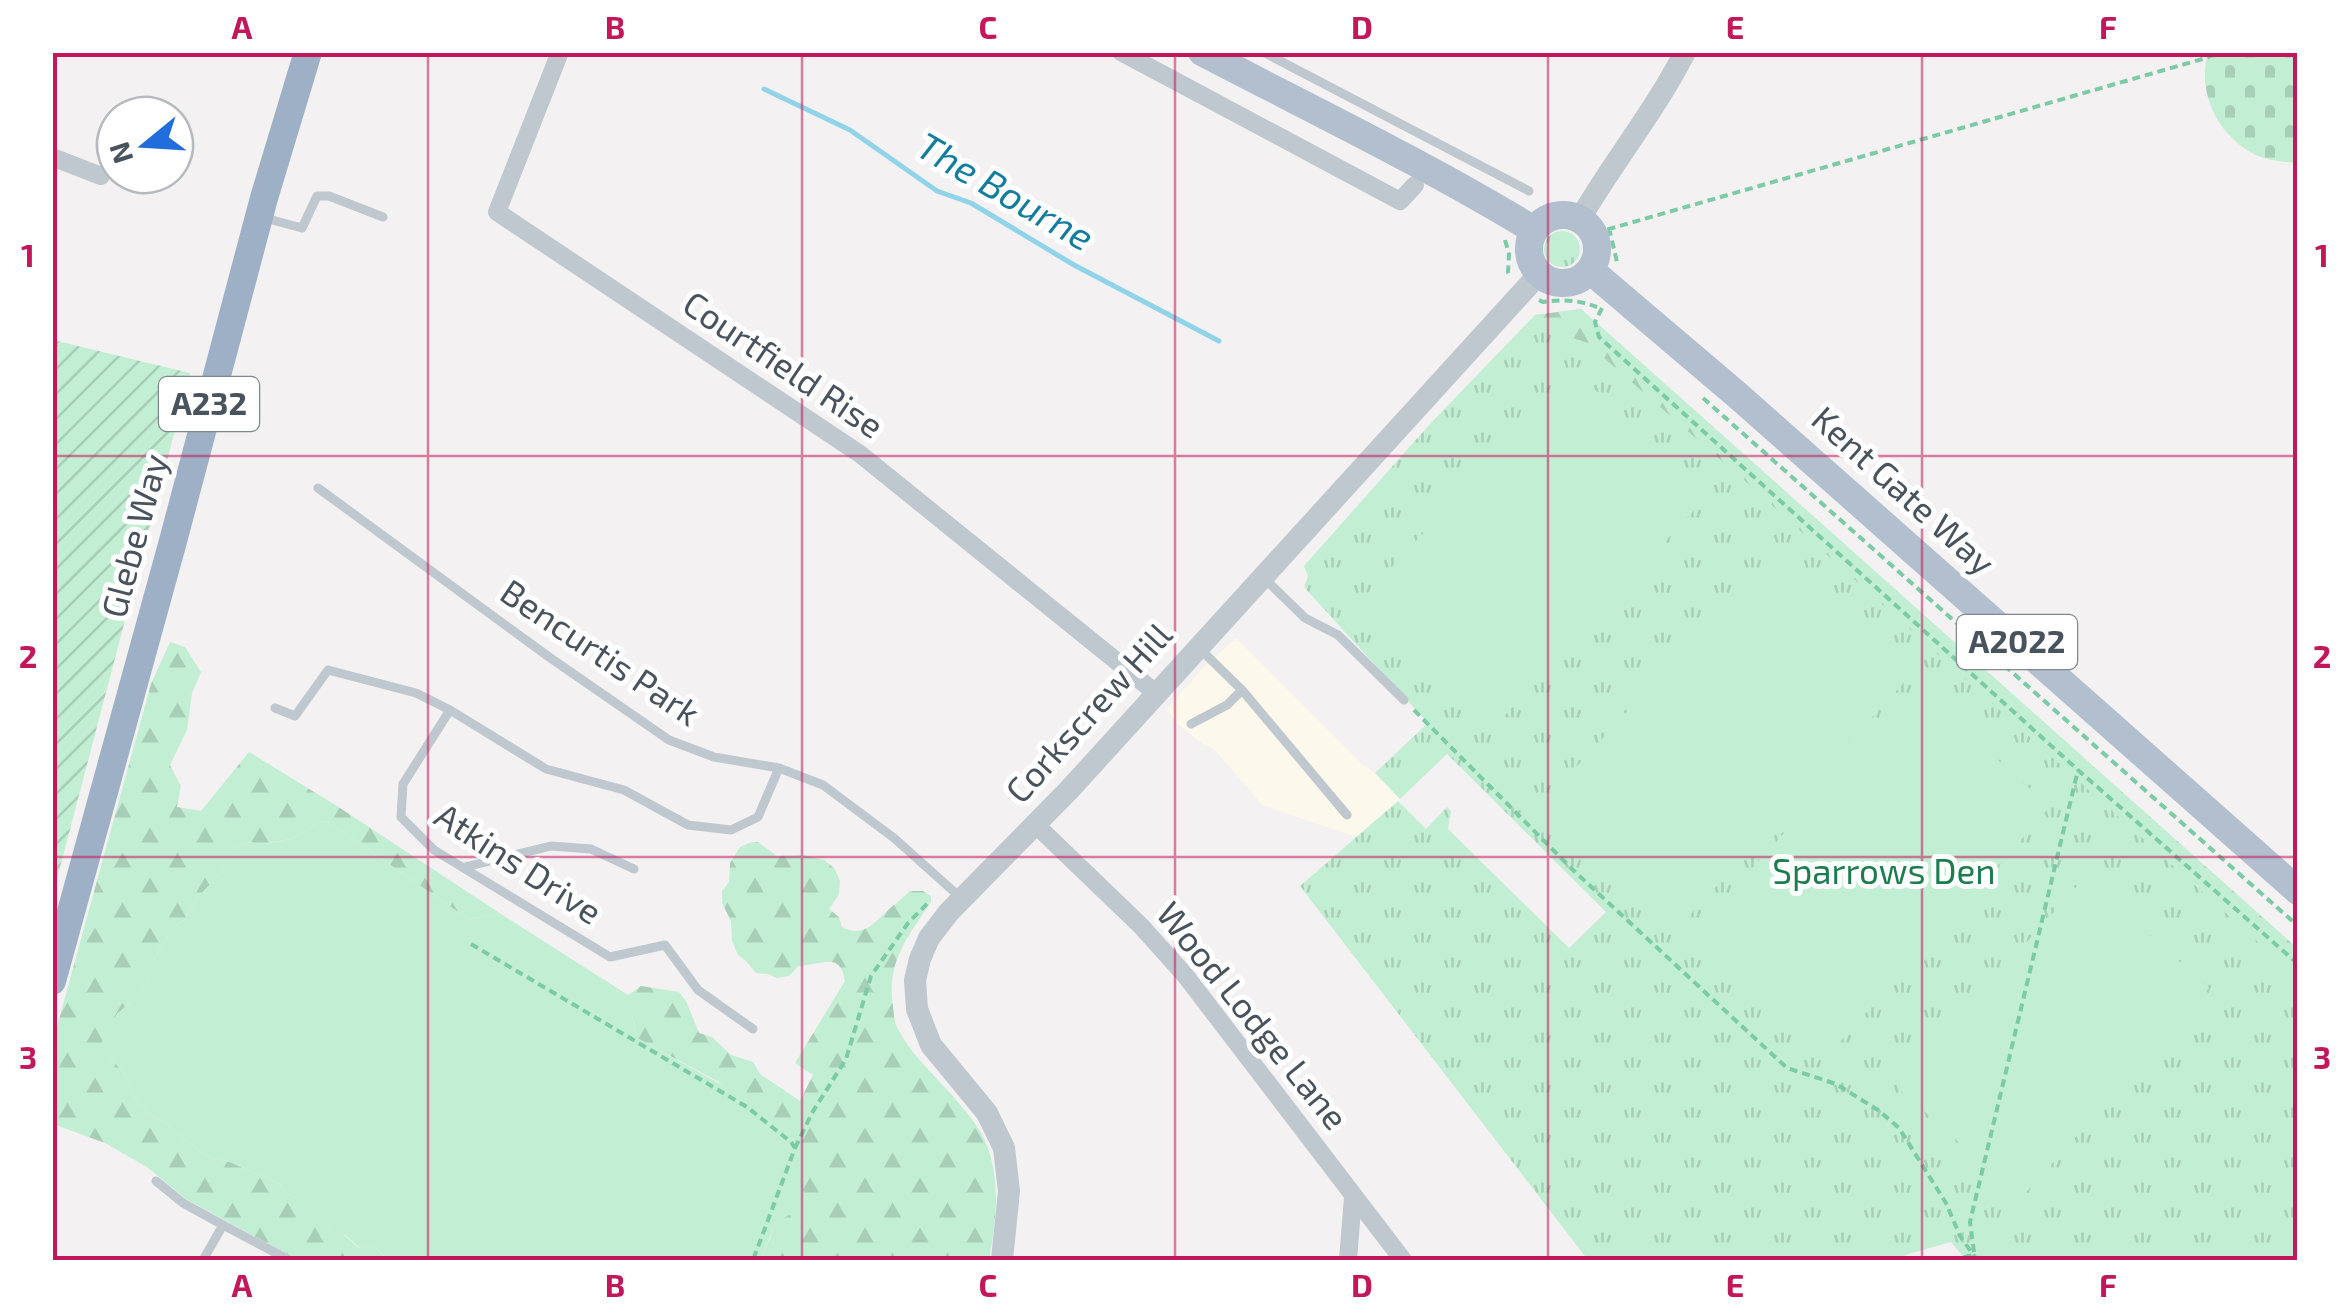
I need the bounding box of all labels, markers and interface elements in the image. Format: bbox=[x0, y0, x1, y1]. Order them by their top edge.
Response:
text: A bbox=[232, 7, 253, 45]
text: B bbox=[605, 7, 625, 45]
text: C bbox=[979, 7, 997, 45]
text: D bbox=[1351, 7, 1373, 45]
text: E bbox=[1726, 7, 1744, 45]
text: F bbox=[2099, 7, 2117, 45]
north arrow bbox=[95, 95, 195, 195]
water label: The Bourne bbox=[909, 121, 1103, 259]
text: N bbox=[101, 138, 140, 168]
text: 1 bbox=[21, 235, 35, 273]
text: 1 bbox=[2315, 235, 2329, 273]
street label: Courtfield Rise bbox=[676, 281, 892, 446]
road number: A232 bbox=[159, 377, 259, 431]
street label: Kent Gate Way bbox=[1804, 396, 2004, 583]
street label: Glebe Way bbox=[91, 449, 175, 622]
street label: Bencurtis Park bbox=[494, 569, 709, 733]
street label: Corkscrew Hill bbox=[996, 613, 1180, 810]
road number: A2022 bbox=[1957, 615, 2077, 669]
text: 2 bbox=[19, 636, 37, 674]
text: 2 bbox=[2313, 636, 2331, 674]
street label: Atkins Drive bbox=[428, 793, 610, 932]
park label: Sparrows Den bbox=[1772, 849, 1996, 891]
street label: Wood Lodge Lane bbox=[1149, 893, 1358, 1137]
text: 3 bbox=[19, 1037, 37, 1075]
text: 3 bbox=[2313, 1037, 2331, 1075]
text: A bbox=[232, 1265, 253, 1303]
text: B bbox=[605, 1265, 625, 1303]
text: C bbox=[979, 1265, 997, 1303]
text: D bbox=[1351, 1265, 1373, 1303]
text: E bbox=[1726, 1265, 1744, 1303]
text: F bbox=[2099, 1265, 2117, 1303]

